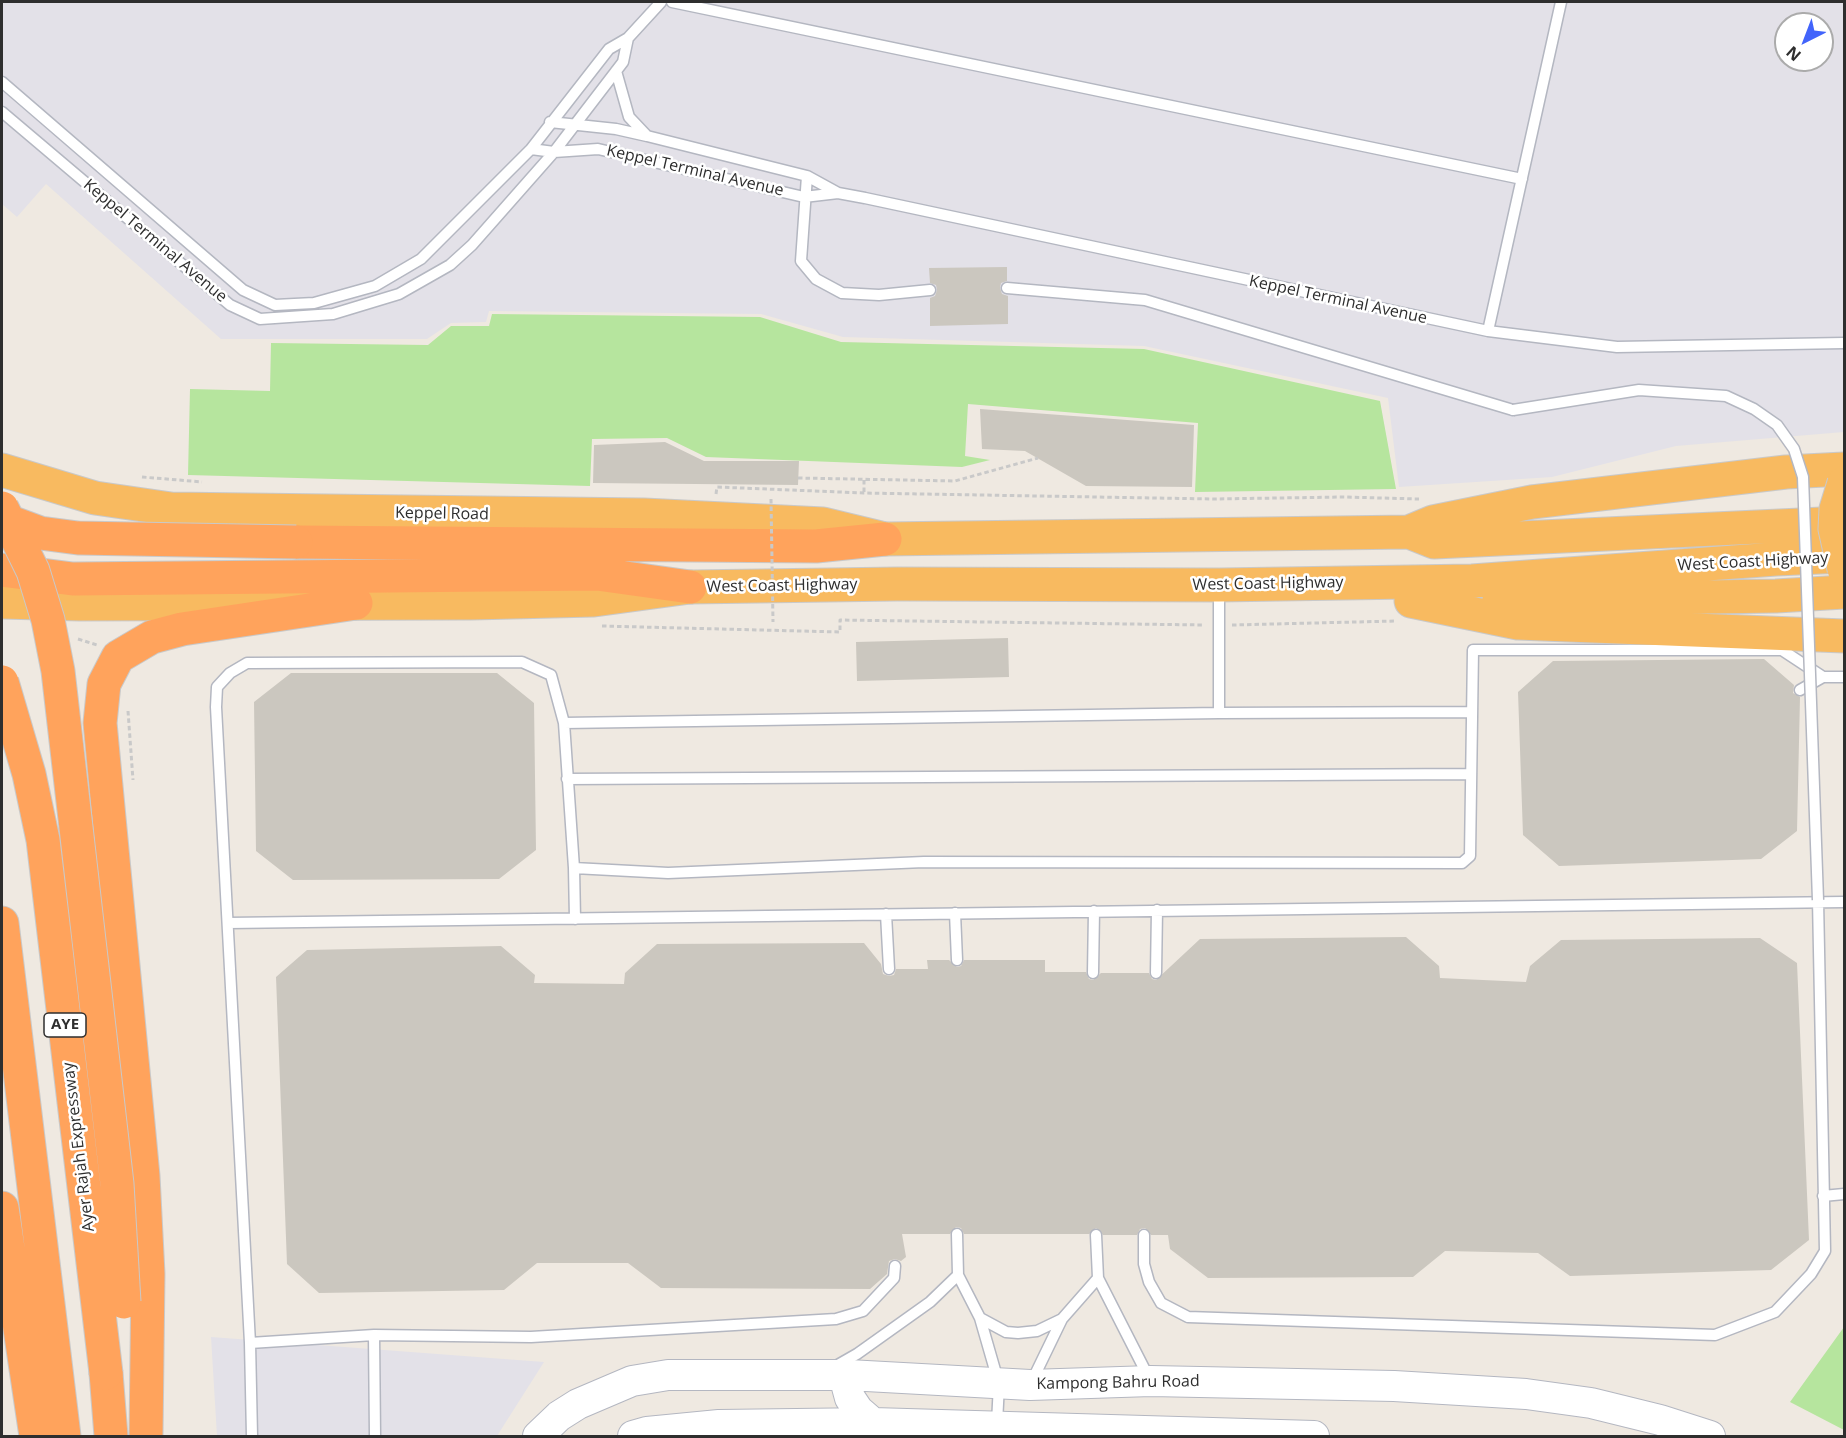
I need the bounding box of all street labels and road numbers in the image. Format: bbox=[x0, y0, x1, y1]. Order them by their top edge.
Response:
street label: Keppel Terminal Avenue bbox=[605, 141, 785, 201]
street label: Keppel Terminal Avenue bbox=[79, 175, 231, 307]
street label: Keppel Terminal Avenue bbox=[1247, 272, 1429, 328]
street label: Keppel Road bbox=[395, 504, 489, 524]
street label: West Coast Highway bbox=[1677, 548, 1829, 576]
street label: West Coast Highway bbox=[1192, 573, 1344, 595]
street label: West Coast Highway bbox=[706, 575, 858, 597]
road number: AYE bbox=[44, 1013, 86, 1037]
street label: Ayer Rajah Expressway bbox=[59, 1061, 99, 1233]
street label: Kampong Bahru Road bbox=[1036, 1372, 1200, 1394]

